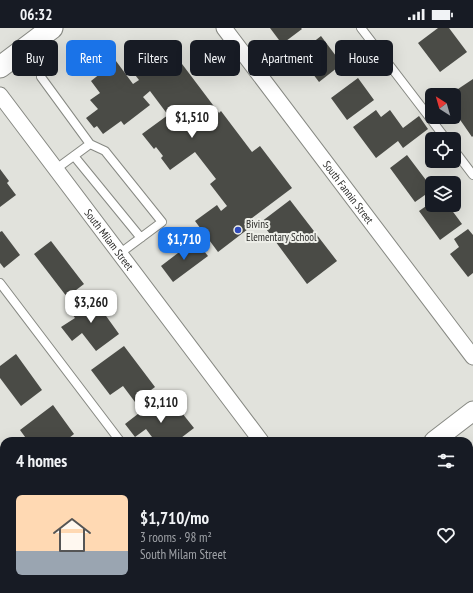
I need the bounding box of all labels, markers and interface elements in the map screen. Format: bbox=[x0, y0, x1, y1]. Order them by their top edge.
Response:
text: 06:32 bbox=[20, 5, 52, 24]
chip: Buy bbox=[12, 40, 58, 76]
chip: Rent bbox=[66, 40, 116, 76]
chip: Filters bbox=[124, 40, 182, 76]
chip: New bbox=[190, 40, 240, 76]
chip: Apartment bbox=[248, 40, 327, 76]
chip: House bbox=[335, 40, 393, 76]
north arrow bbox=[425, 88, 461, 124]
map controls bbox=[425, 88, 461, 212]
pin: $1,510 bbox=[159, 105, 225, 139]
text: $1,510 bbox=[175, 109, 209, 126]
button: locate bbox=[425, 132, 461, 168]
street label: South Fannin Street bbox=[320, 158, 377, 227]
button: layers bbox=[425, 176, 461, 212]
street label: South Milam Street bbox=[81, 206, 137, 273]
place label: Bivins Elementary School bbox=[246, 217, 317, 244]
marker: Bivins Elementary School bbox=[233, 225, 243, 235]
pin: $1,710 bbox=[151, 227, 217, 261]
text: $1,710 bbox=[167, 231, 201, 248]
pin: $3,260 bbox=[58, 290, 124, 324]
text: $3,260 bbox=[74, 294, 108, 311]
pin: $2,110 bbox=[128, 390, 194, 424]
text: $2,110 bbox=[144, 394, 178, 411]
text: 4 homes bbox=[16, 450, 67, 472]
icon: filters bbox=[435, 450, 457, 472]
text: $1,710/mo bbox=[140, 507, 209, 529]
icon: home bbox=[48, 511, 96, 559]
icon: heart bbox=[435, 524, 457, 546]
text: 3 rooms · 98 m² bbox=[140, 529, 212, 546]
text: South Milam Street bbox=[140, 546, 226, 563]

